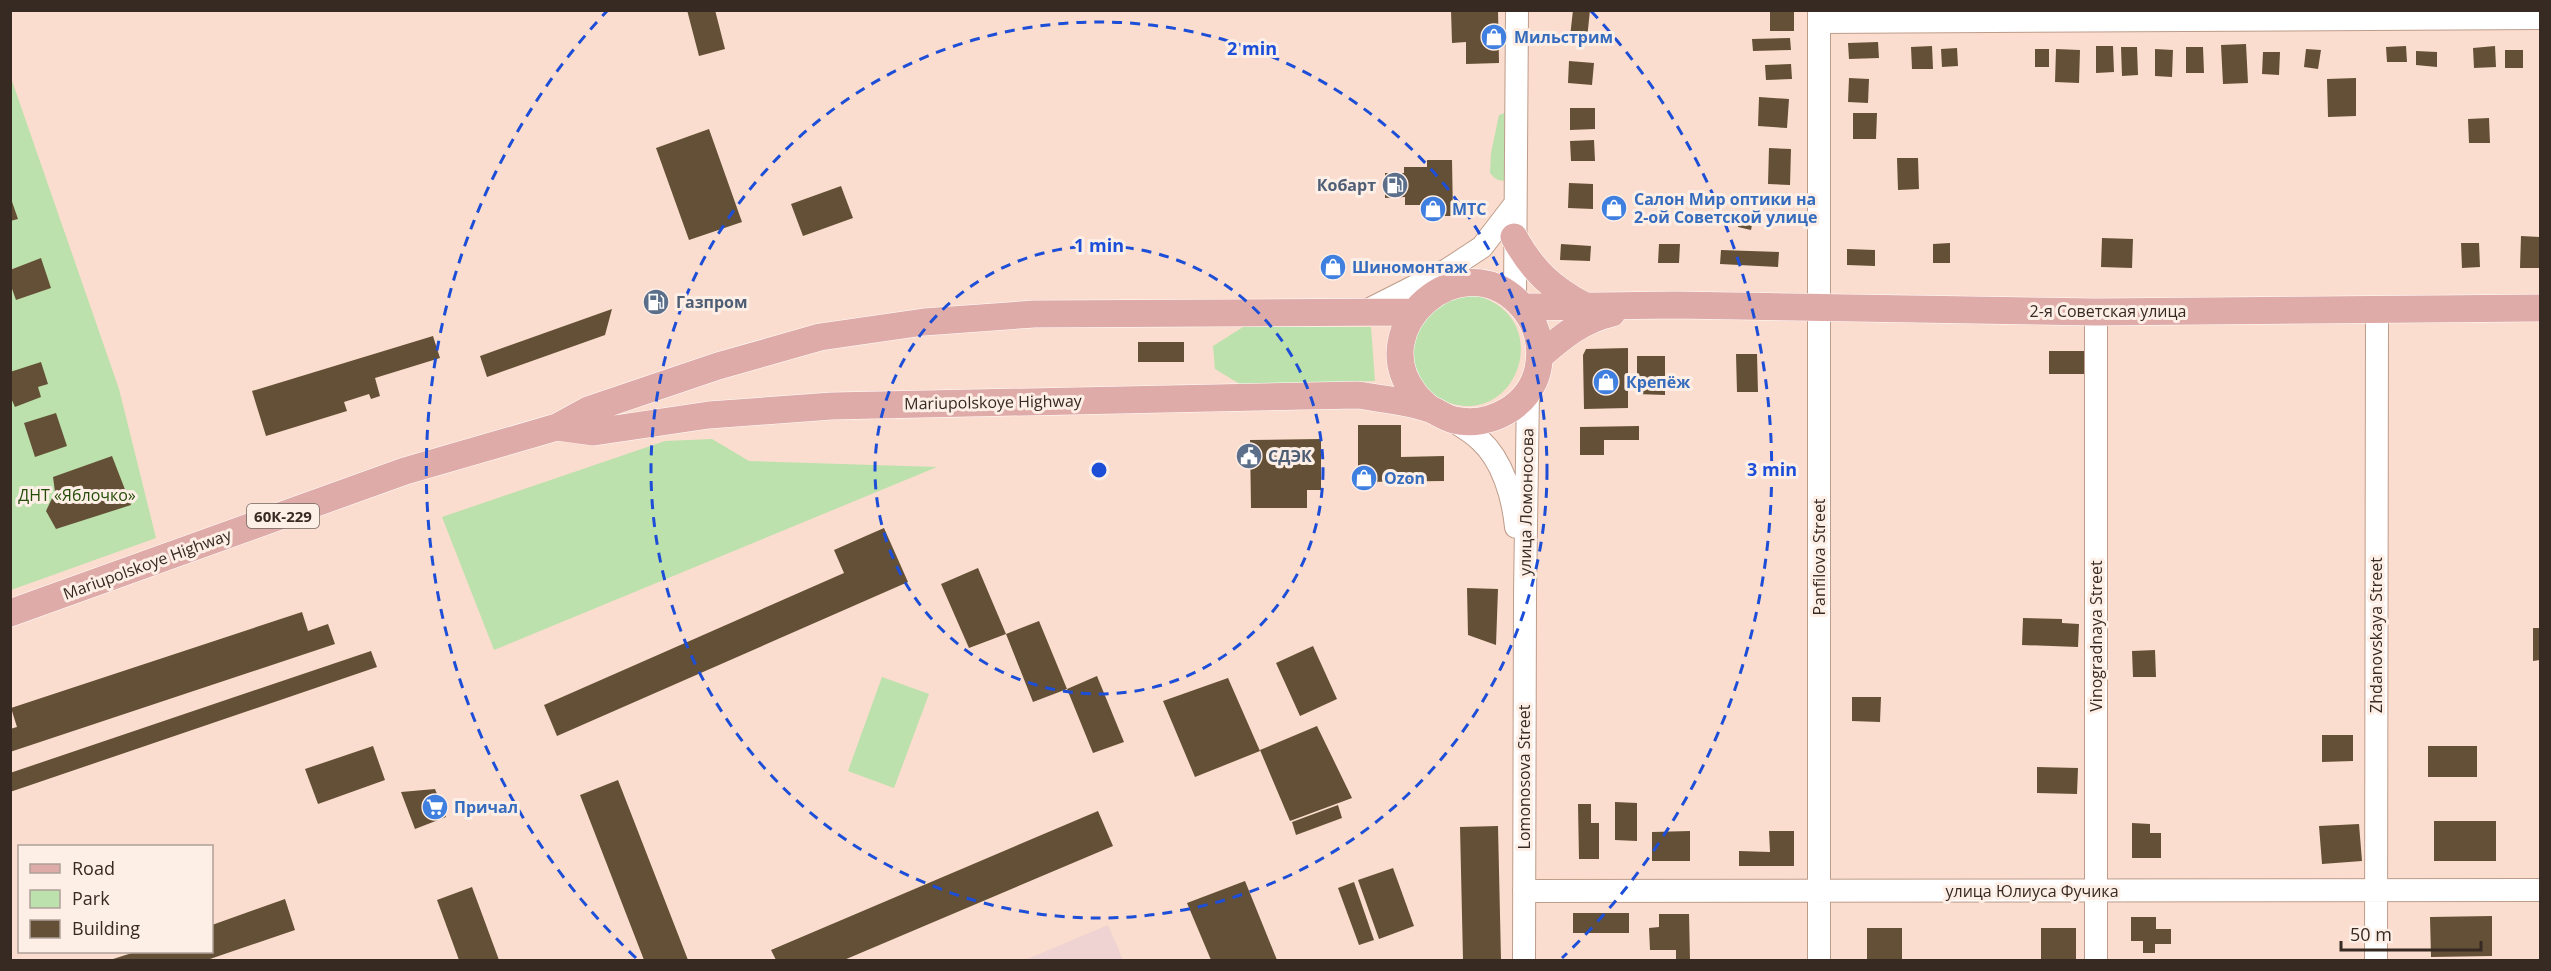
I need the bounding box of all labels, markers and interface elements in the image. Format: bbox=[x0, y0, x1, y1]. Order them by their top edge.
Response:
shop icon: Мильстрим bbox=[1479, 22, 1509, 52]
place label: Мильстрим bbox=[1514, 26, 1613, 48]
text: 2 min bbox=[1227, 36, 1277, 60]
fuel station icon: Кобарт bbox=[1380, 170, 1410, 200]
place label: Кобарт bbox=[1317, 174, 1376, 196]
place label: Салон Мир оптики на 2-ой Советской улице bbox=[1634, 188, 1817, 228]
shop icon: Салон Мир оптики на 2-ой Советской улице bbox=[1599, 193, 1629, 223]
shop icon: МТС bbox=[1418, 194, 1448, 224]
place label: МТС bbox=[1452, 198, 1487, 220]
text: 1 min bbox=[1074, 233, 1124, 257]
shop icon: Шиномонтаж bbox=[1318, 252, 1348, 282]
place label: Шиномонтаж bbox=[1352, 256, 1468, 278]
fuel station icon: Газпром bbox=[641, 287, 671, 317]
place label: Газпром bbox=[676, 291, 748, 313]
street label: 2-я Советская улица bbox=[2030, 300, 2186, 322]
shop icon: Крепёж bbox=[1591, 367, 1621, 397]
place label: Крепёж bbox=[1626, 371, 1690, 393]
street label: Mariupolskoye Highway bbox=[904, 389, 1083, 415]
street label: улица Ломоносова bbox=[1514, 428, 1538, 576]
public building icon: СДЭК bbox=[1234, 441, 1264, 471]
place label: СДЭК bbox=[1268, 445, 1312, 467]
text: 3 min bbox=[1747, 457, 1797, 481]
centre of rings bbox=[1089, 460, 1109, 480]
shop icon: Ozon bbox=[1349, 463, 1379, 493]
place label: Ozon bbox=[1384, 467, 1425, 489]
park label: ДНТ «Яблочко» bbox=[18, 484, 136, 506]
street label: Panfilova Street bbox=[1808, 498, 1830, 616]
road number: 60К-229 bbox=[247, 504, 319, 528]
street label: Mariupolskoye Highway bbox=[60, 523, 235, 605]
street label: Zhdanovskaya Street bbox=[2365, 557, 2387, 713]
street label: Vinogradnaya Street bbox=[2085, 560, 2107, 712]
street label: Lomonosova Street bbox=[1513, 704, 1535, 849]
supermarket icon: Причал bbox=[420, 792, 450, 822]
place label: Причал bbox=[454, 796, 518, 818]
legend bbox=[18, 845, 213, 953]
text: Road bbox=[72, 856, 115, 880]
street label: улица Юлиуса Фучика bbox=[1945, 880, 2119, 902]
text: Park bbox=[72, 886, 110, 910]
scale bar bbox=[2341, 914, 2480, 952]
text: Building bbox=[72, 916, 140, 940]
text: 50 m bbox=[2350, 922, 2392, 946]

